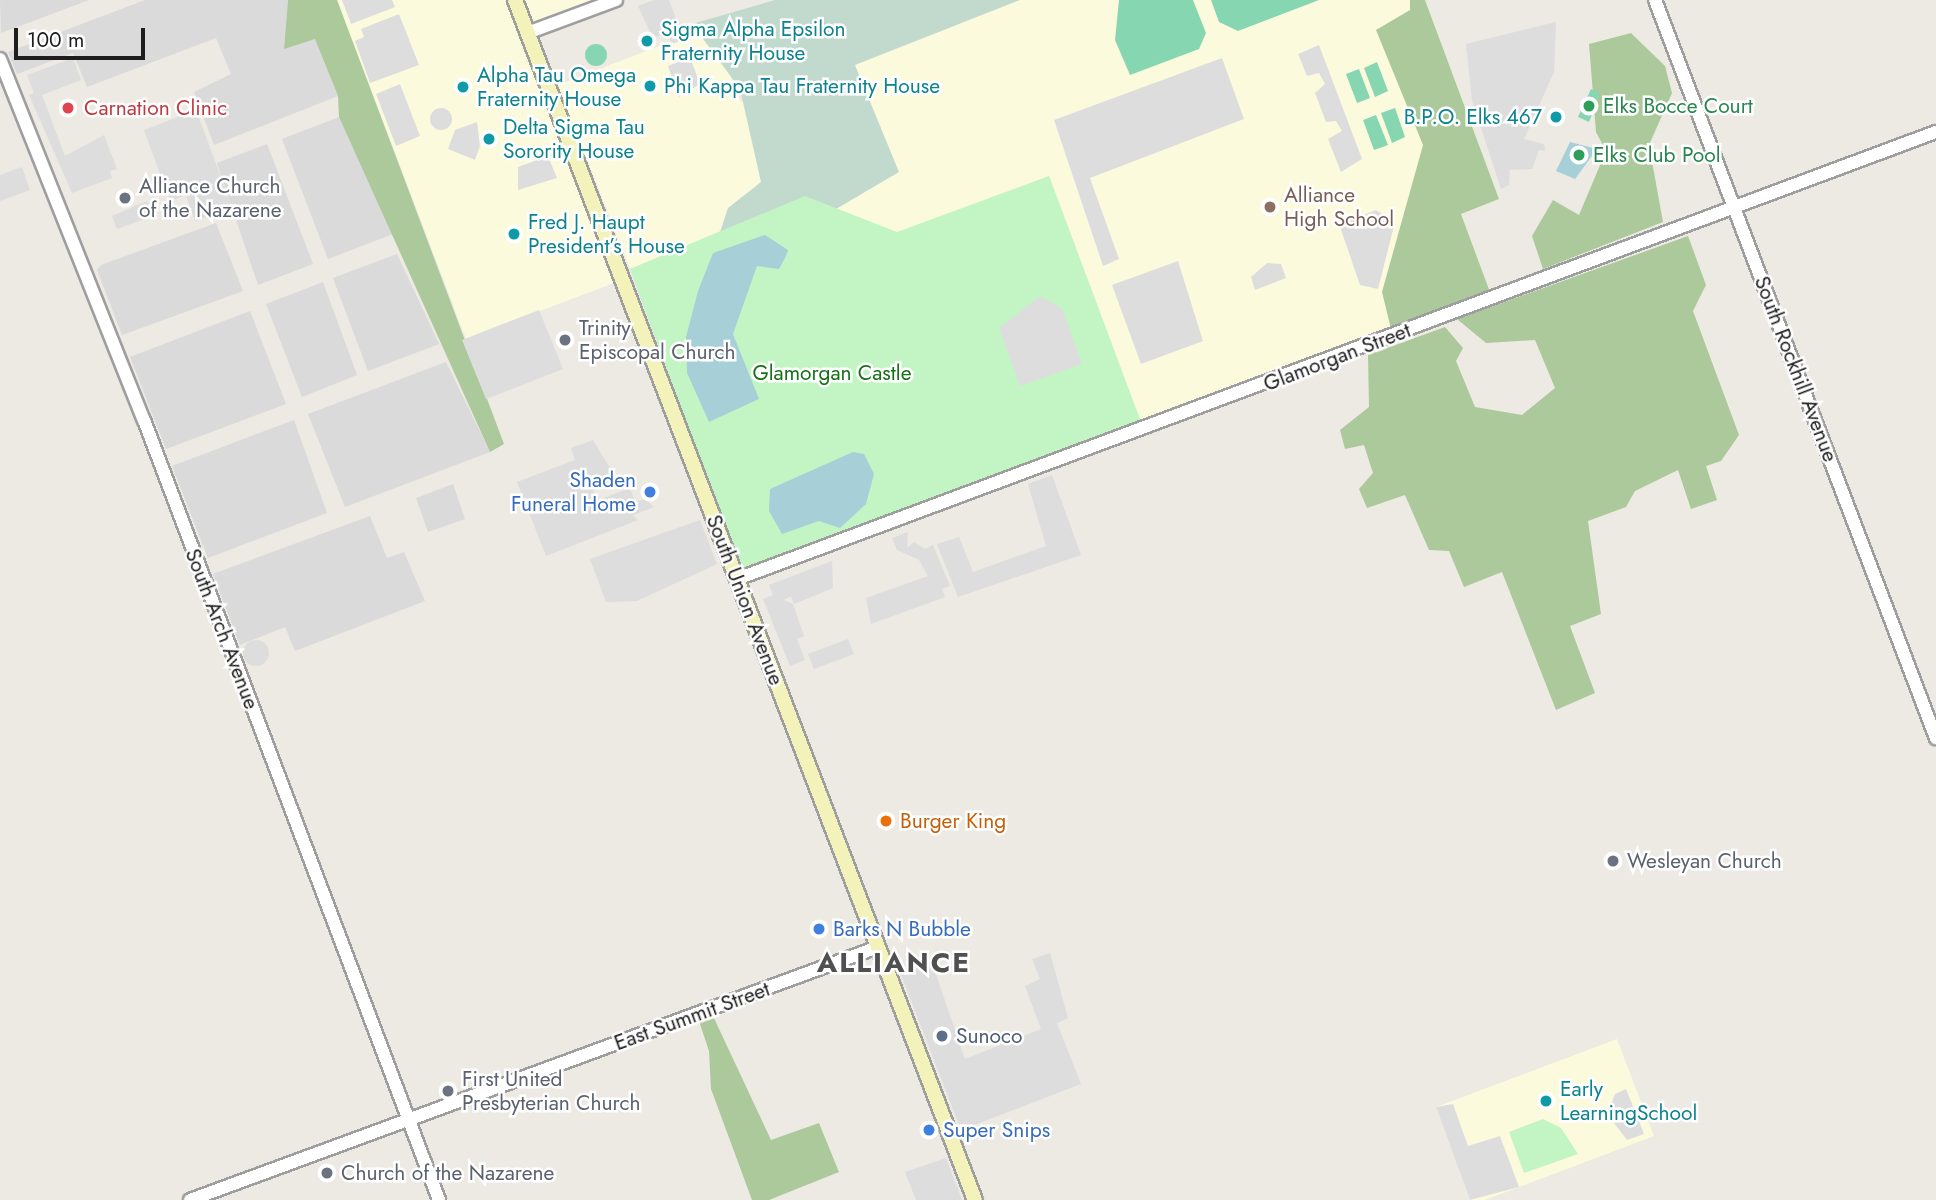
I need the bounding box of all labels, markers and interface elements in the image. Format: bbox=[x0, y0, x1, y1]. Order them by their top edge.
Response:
scale bar bbox=[18, 14, 149, 58]
place label: Sigma Alpha Epsilon Fraternity House bbox=[661, 16, 846, 66]
text: 100 m bbox=[27, 25, 84, 55]
marker: Sigma Alpha Epsilon Fraternity House bbox=[639, 33, 655, 49]
place label: Alpha Tau Omega Fraternity House bbox=[477, 62, 636, 112]
place label: Phi Kappa Tau Fraternity House bbox=[664, 73, 940, 99]
marker: Phi Kappa Tau Fraternity House bbox=[642, 78, 658, 94]
marker: Alpha Tau Omega Fraternity House bbox=[455, 79, 471, 95]
place label: Elks Bocce Court bbox=[1603, 93, 1753, 119]
place label: Carnation Clinic bbox=[84, 95, 227, 121]
marker: Carnation Clinic bbox=[58, 98, 78, 118]
marker: Elks Bocce Court bbox=[1581, 98, 1597, 114]
place label: B.P.O. Elks 467 bbox=[1404, 104, 1542, 130]
marker: B.P.O. Elks 467 bbox=[1548, 109, 1564, 125]
place label: Delta Sigma Tau Sorority House bbox=[503, 114, 645, 164]
marker: Delta Sigma Tau Sorority House bbox=[481, 131, 497, 147]
place label: Elks Club Pool bbox=[1593, 142, 1721, 168]
marker: Elks Club Pool bbox=[1571, 147, 1587, 163]
place label: Alliance Church of the Nazarene bbox=[139, 173, 282, 223]
place label: Alliance High School bbox=[1284, 182, 1394, 232]
marker: Alliance Church of the Nazarene bbox=[117, 190, 133, 206]
marker: Alliance High School bbox=[1262, 199, 1278, 215]
place label: Fred J. Haupt President’s House bbox=[528, 209, 685, 259]
marker: Fred J. Haupt President’s House bbox=[506, 226, 522, 242]
street label: South Rockhill Avenue bbox=[1749, 273, 1843, 465]
place label: Trinity Episcopal Church bbox=[579, 315, 736, 365]
street label: Glamorgan Street bbox=[1260, 317, 1414, 397]
marker: Trinity Episcopal Church bbox=[557, 332, 573, 348]
park label: Glamorgan Castle bbox=[753, 360, 911, 386]
place label: Shaden Funeral Home bbox=[511, 467, 636, 517]
marker: Shaden Funeral Home bbox=[642, 484, 658, 500]
street label: South Union Avenue bbox=[701, 511, 789, 689]
street label: South Arch Avenue bbox=[180, 545, 264, 713]
place label: Burger King bbox=[900, 808, 1006, 834]
marker: Burger King bbox=[878, 813, 894, 829]
place label: Wesleyan Church bbox=[1627, 848, 1782, 874]
marker: Wesleyan Church bbox=[1605, 853, 1621, 869]
place label: Barks N Bubble bbox=[833, 916, 971, 942]
marker: Barks N Bubble bbox=[811, 921, 827, 937]
district label: ALLIANCE bbox=[818, 946, 970, 980]
street label: East Summit Street bbox=[611, 976, 773, 1056]
place label: Sunoco bbox=[956, 1023, 1023, 1049]
marker: Sunoco bbox=[934, 1028, 950, 1044]
place label: First United Presbyterian Church bbox=[462, 1066, 640, 1116]
place label: Early LearningSchool bbox=[1560, 1076, 1697, 1126]
marker: First United Presbyterian Church bbox=[440, 1083, 456, 1099]
marker: Early LearningSchool bbox=[1538, 1093, 1554, 1109]
place label: Super Snips bbox=[943, 1117, 1050, 1143]
marker: Super Snips bbox=[921, 1122, 937, 1138]
place label: Church of the Nazarene bbox=[341, 1160, 554, 1186]
marker: Church of the Nazarene bbox=[319, 1165, 335, 1181]

